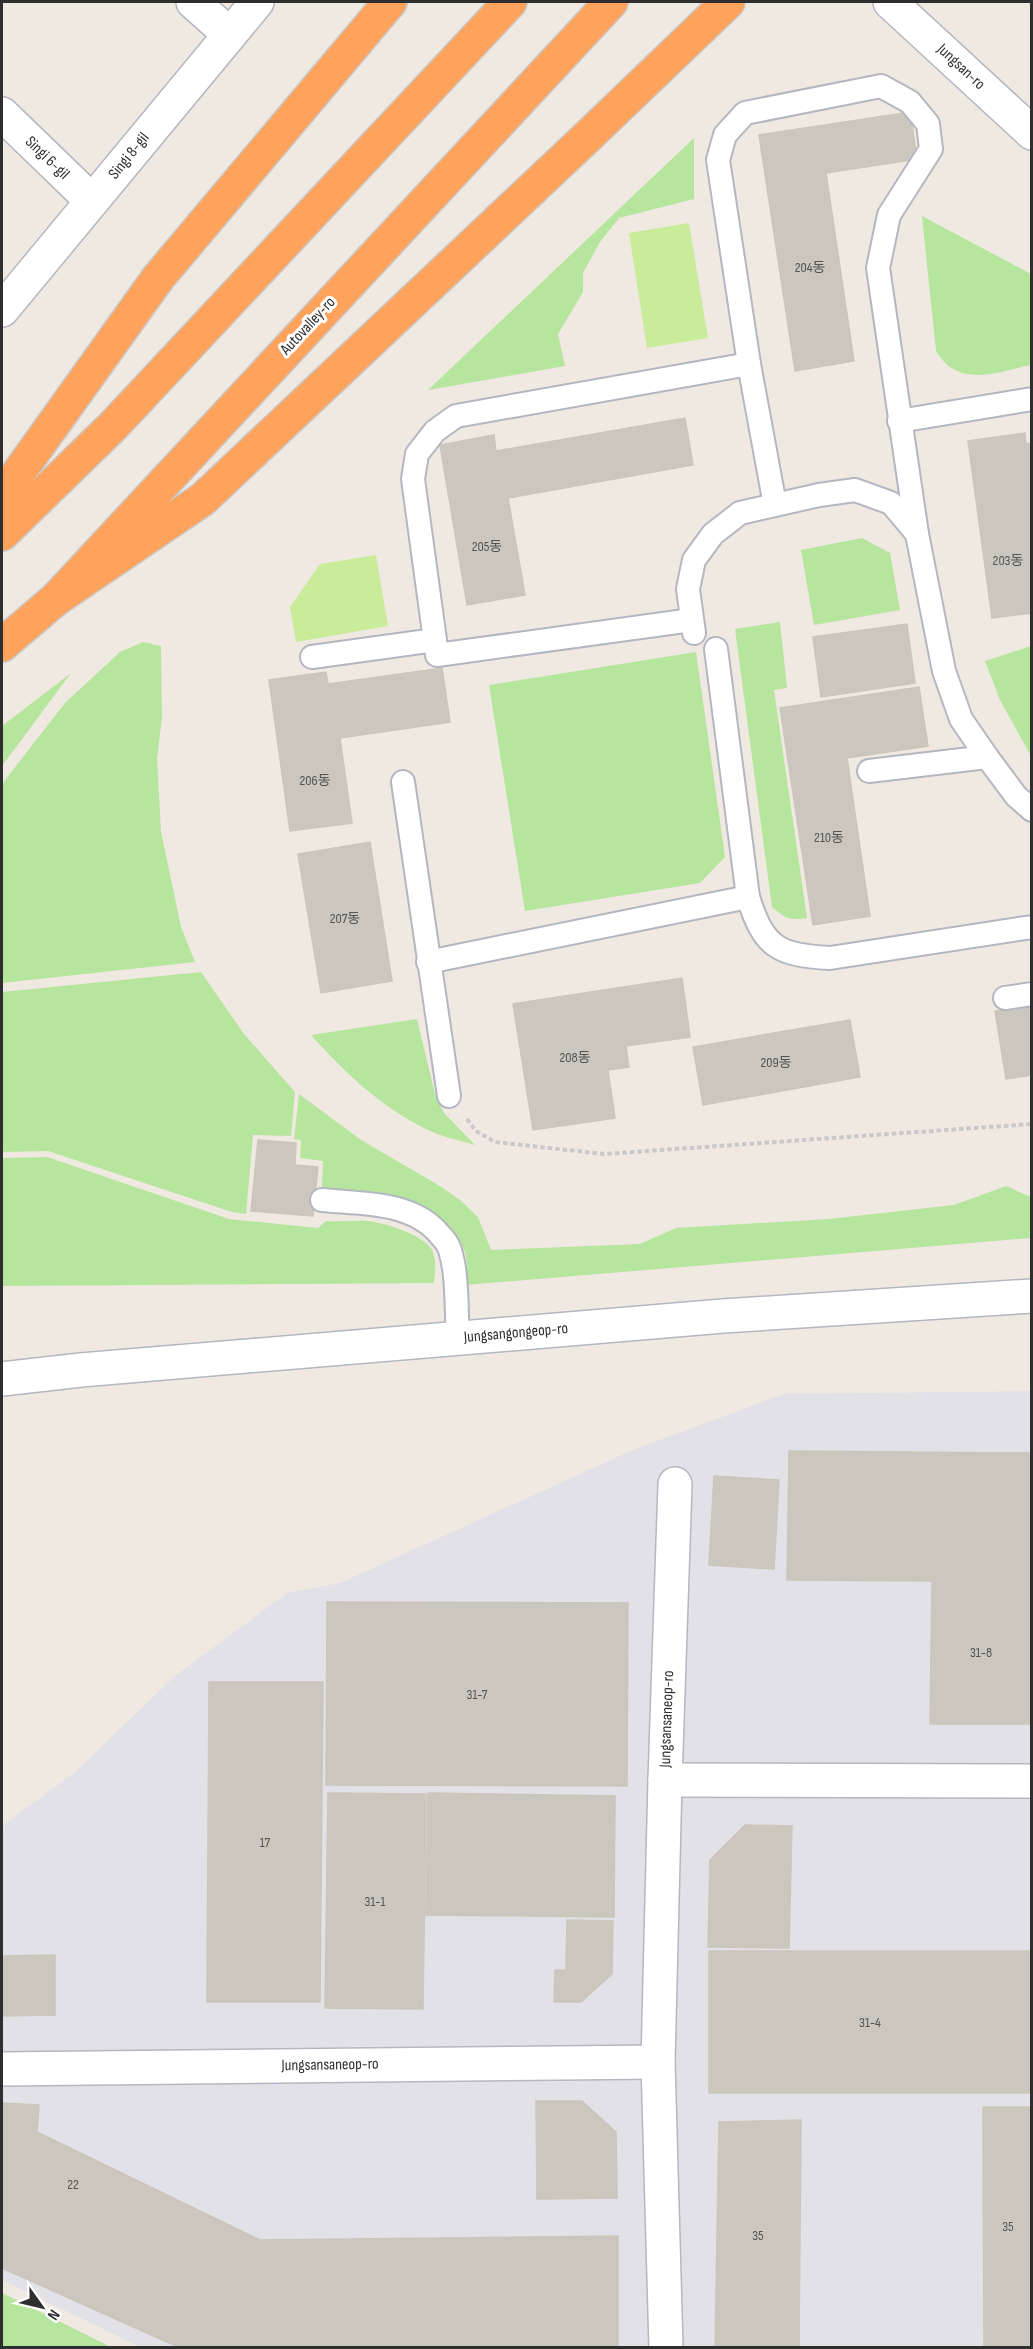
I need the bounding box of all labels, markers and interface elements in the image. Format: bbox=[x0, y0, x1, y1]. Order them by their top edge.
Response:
street label: Jungsan-ro bbox=[932, 39, 989, 94]
street label: Singi 8-gil bbox=[105, 129, 153, 183]
street label: Singi 6-gil bbox=[21, 132, 73, 184]
house number: 204동 bbox=[795, 259, 825, 276]
street label: Autovalley-ro bbox=[276, 293, 340, 360]
house number: 205동 bbox=[472, 538, 502, 555]
house number: 203동 bbox=[993, 552, 1023, 569]
house number: 206동 bbox=[299, 772, 331, 789]
house number: 210동 bbox=[814, 829, 844, 846]
house number: 207동 bbox=[330, 910, 360, 927]
house number: 208동 bbox=[559, 1049, 591, 1066]
house number: 209동 bbox=[760, 1054, 792, 1071]
street label: Jungsangongeop-ro bbox=[462, 1319, 569, 1347]
house number: 31-8 bbox=[970, 1644, 992, 1661]
street label: Jungsansaneop-ro bbox=[656, 1670, 678, 1769]
house number: 31-7 bbox=[467, 1686, 488, 1703]
house number: 17 bbox=[260, 1834, 271, 1851]
house number: 31-1 bbox=[365, 1893, 386, 1910]
house number: 31-4 bbox=[859, 2014, 881, 2031]
street label: Jungsansaneop-ro bbox=[280, 2055, 379, 2075]
house number: 22 bbox=[67, 2176, 79, 2193]
house number: 35 bbox=[1002, 2218, 1014, 2235]
house number: 35 bbox=[752, 2227, 764, 2244]
north arrow bbox=[12, 2277, 72, 2337]
text: N bbox=[43, 2306, 63, 2323]

